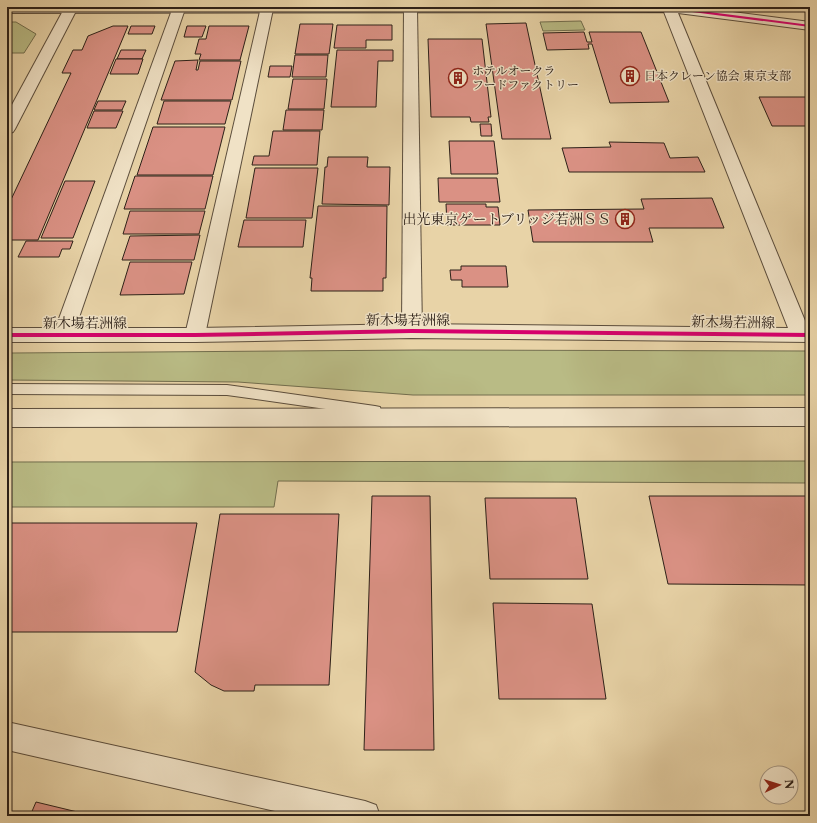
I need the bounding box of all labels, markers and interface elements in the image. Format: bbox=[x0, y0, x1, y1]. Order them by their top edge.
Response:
place label: ホテルオークラ フードファクトリー bbox=[472, 63, 579, 92]
building icon: 日本クレーン協会 東京支部 bbox=[619, 65, 641, 87]
building icon: ホテルオークラ フードファクトリー bbox=[447, 67, 469, 89]
place label: 日本クレーン協会 東京支部 bbox=[644, 68, 791, 83]
building icon: 出光東京ゲートブリッジ若洲ＳＳ bbox=[614, 208, 636, 230]
place label: 出光東京ゲートブリッジ若洲ＳＳ bbox=[403, 210, 611, 228]
street label: 新木場若洲線 bbox=[366, 311, 450, 329]
street label: 新木場若洲線 bbox=[691, 312, 775, 332]
street label: 新木場若洲線 bbox=[43, 314, 127, 332]
north arrow bbox=[759, 765, 799, 805]
text: N bbox=[782, 779, 796, 790]

